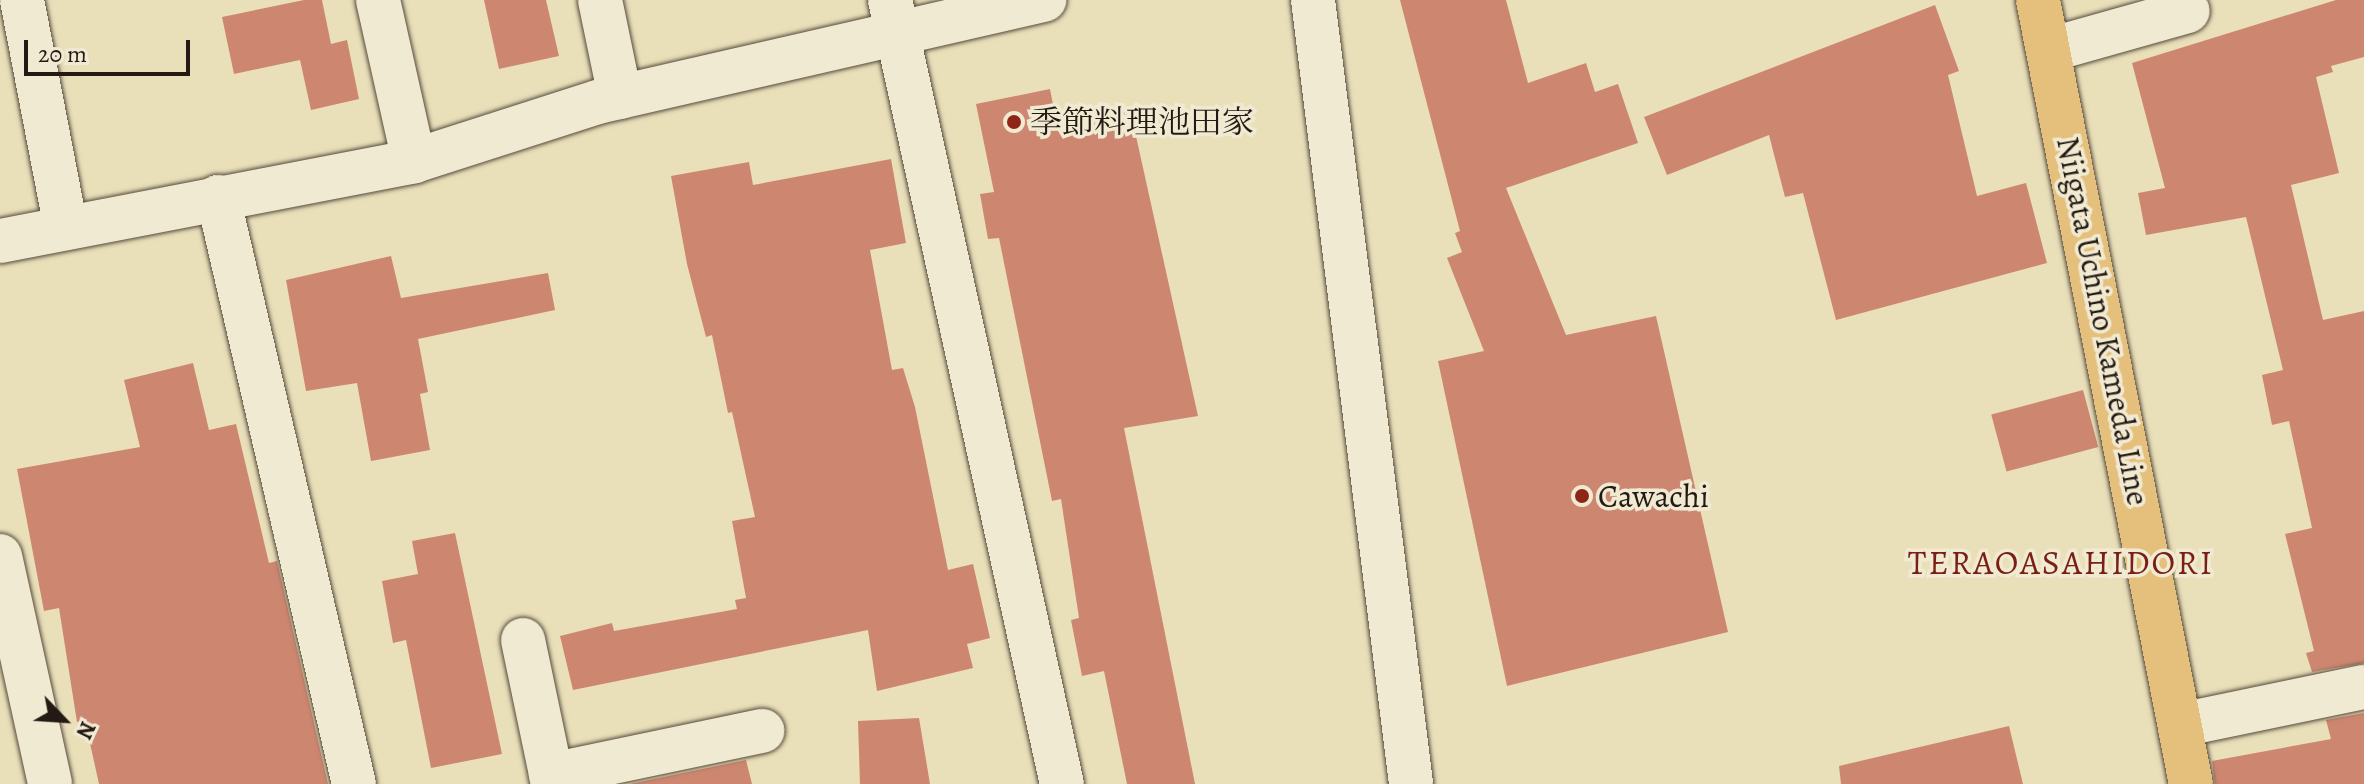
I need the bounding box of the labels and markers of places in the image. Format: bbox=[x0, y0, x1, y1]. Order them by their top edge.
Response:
place label: 季節料理池田家 bbox=[1030, 103, 1254, 141]
marker: 季節料理池田家 bbox=[1005, 113, 1023, 131]
place label: Cawachi bbox=[1598, 477, 1709, 515]
marker: Cawachi bbox=[1573, 487, 1591, 505]

